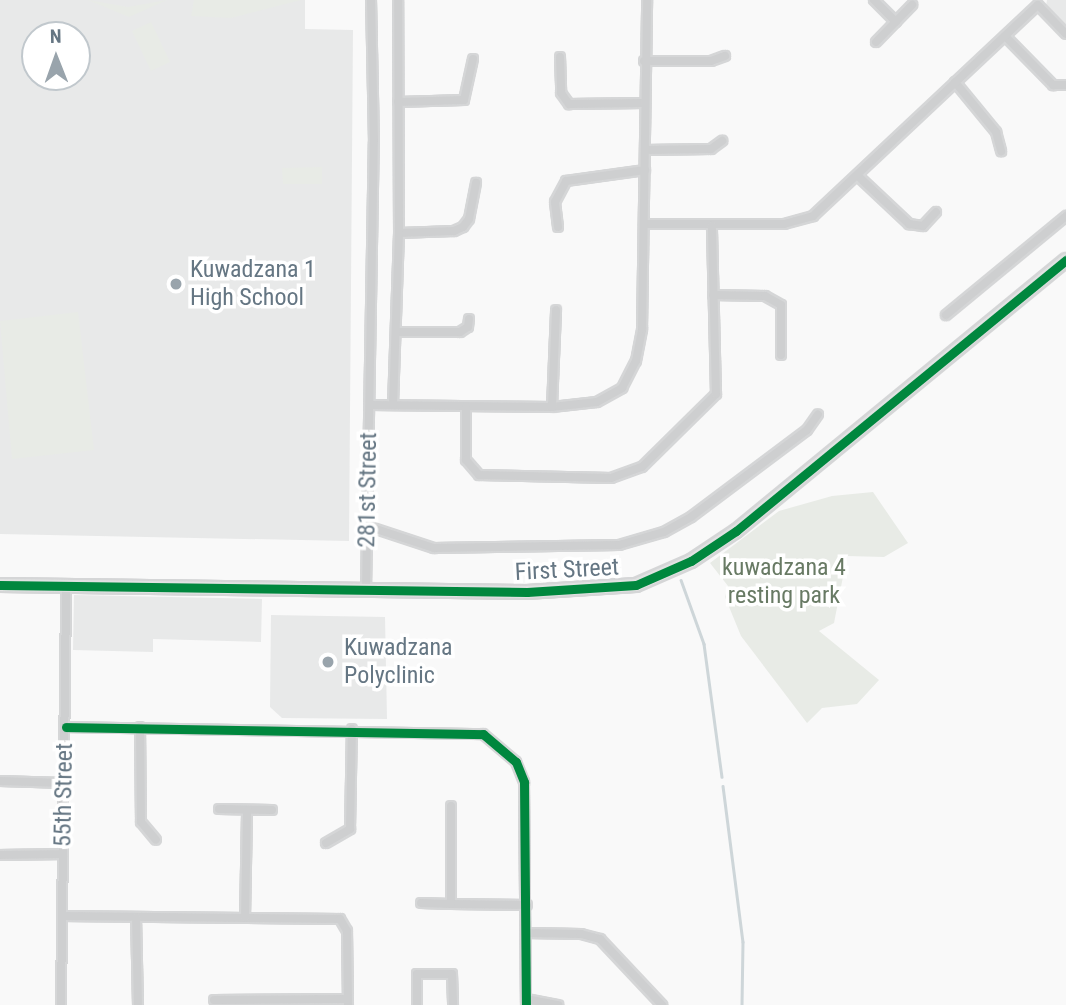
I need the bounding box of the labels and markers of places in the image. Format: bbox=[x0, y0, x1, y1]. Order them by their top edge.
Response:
place label: Kuwadzana 1 High School bbox=[190, 256, 316, 312]
marker: Kuwadzana 1 High School bbox=[168, 276, 184, 292]
place label: Kuwadzana Polyclinic bbox=[344, 634, 453, 690]
marker: Kuwadzana Polyclinic bbox=[318, 652, 338, 672]

